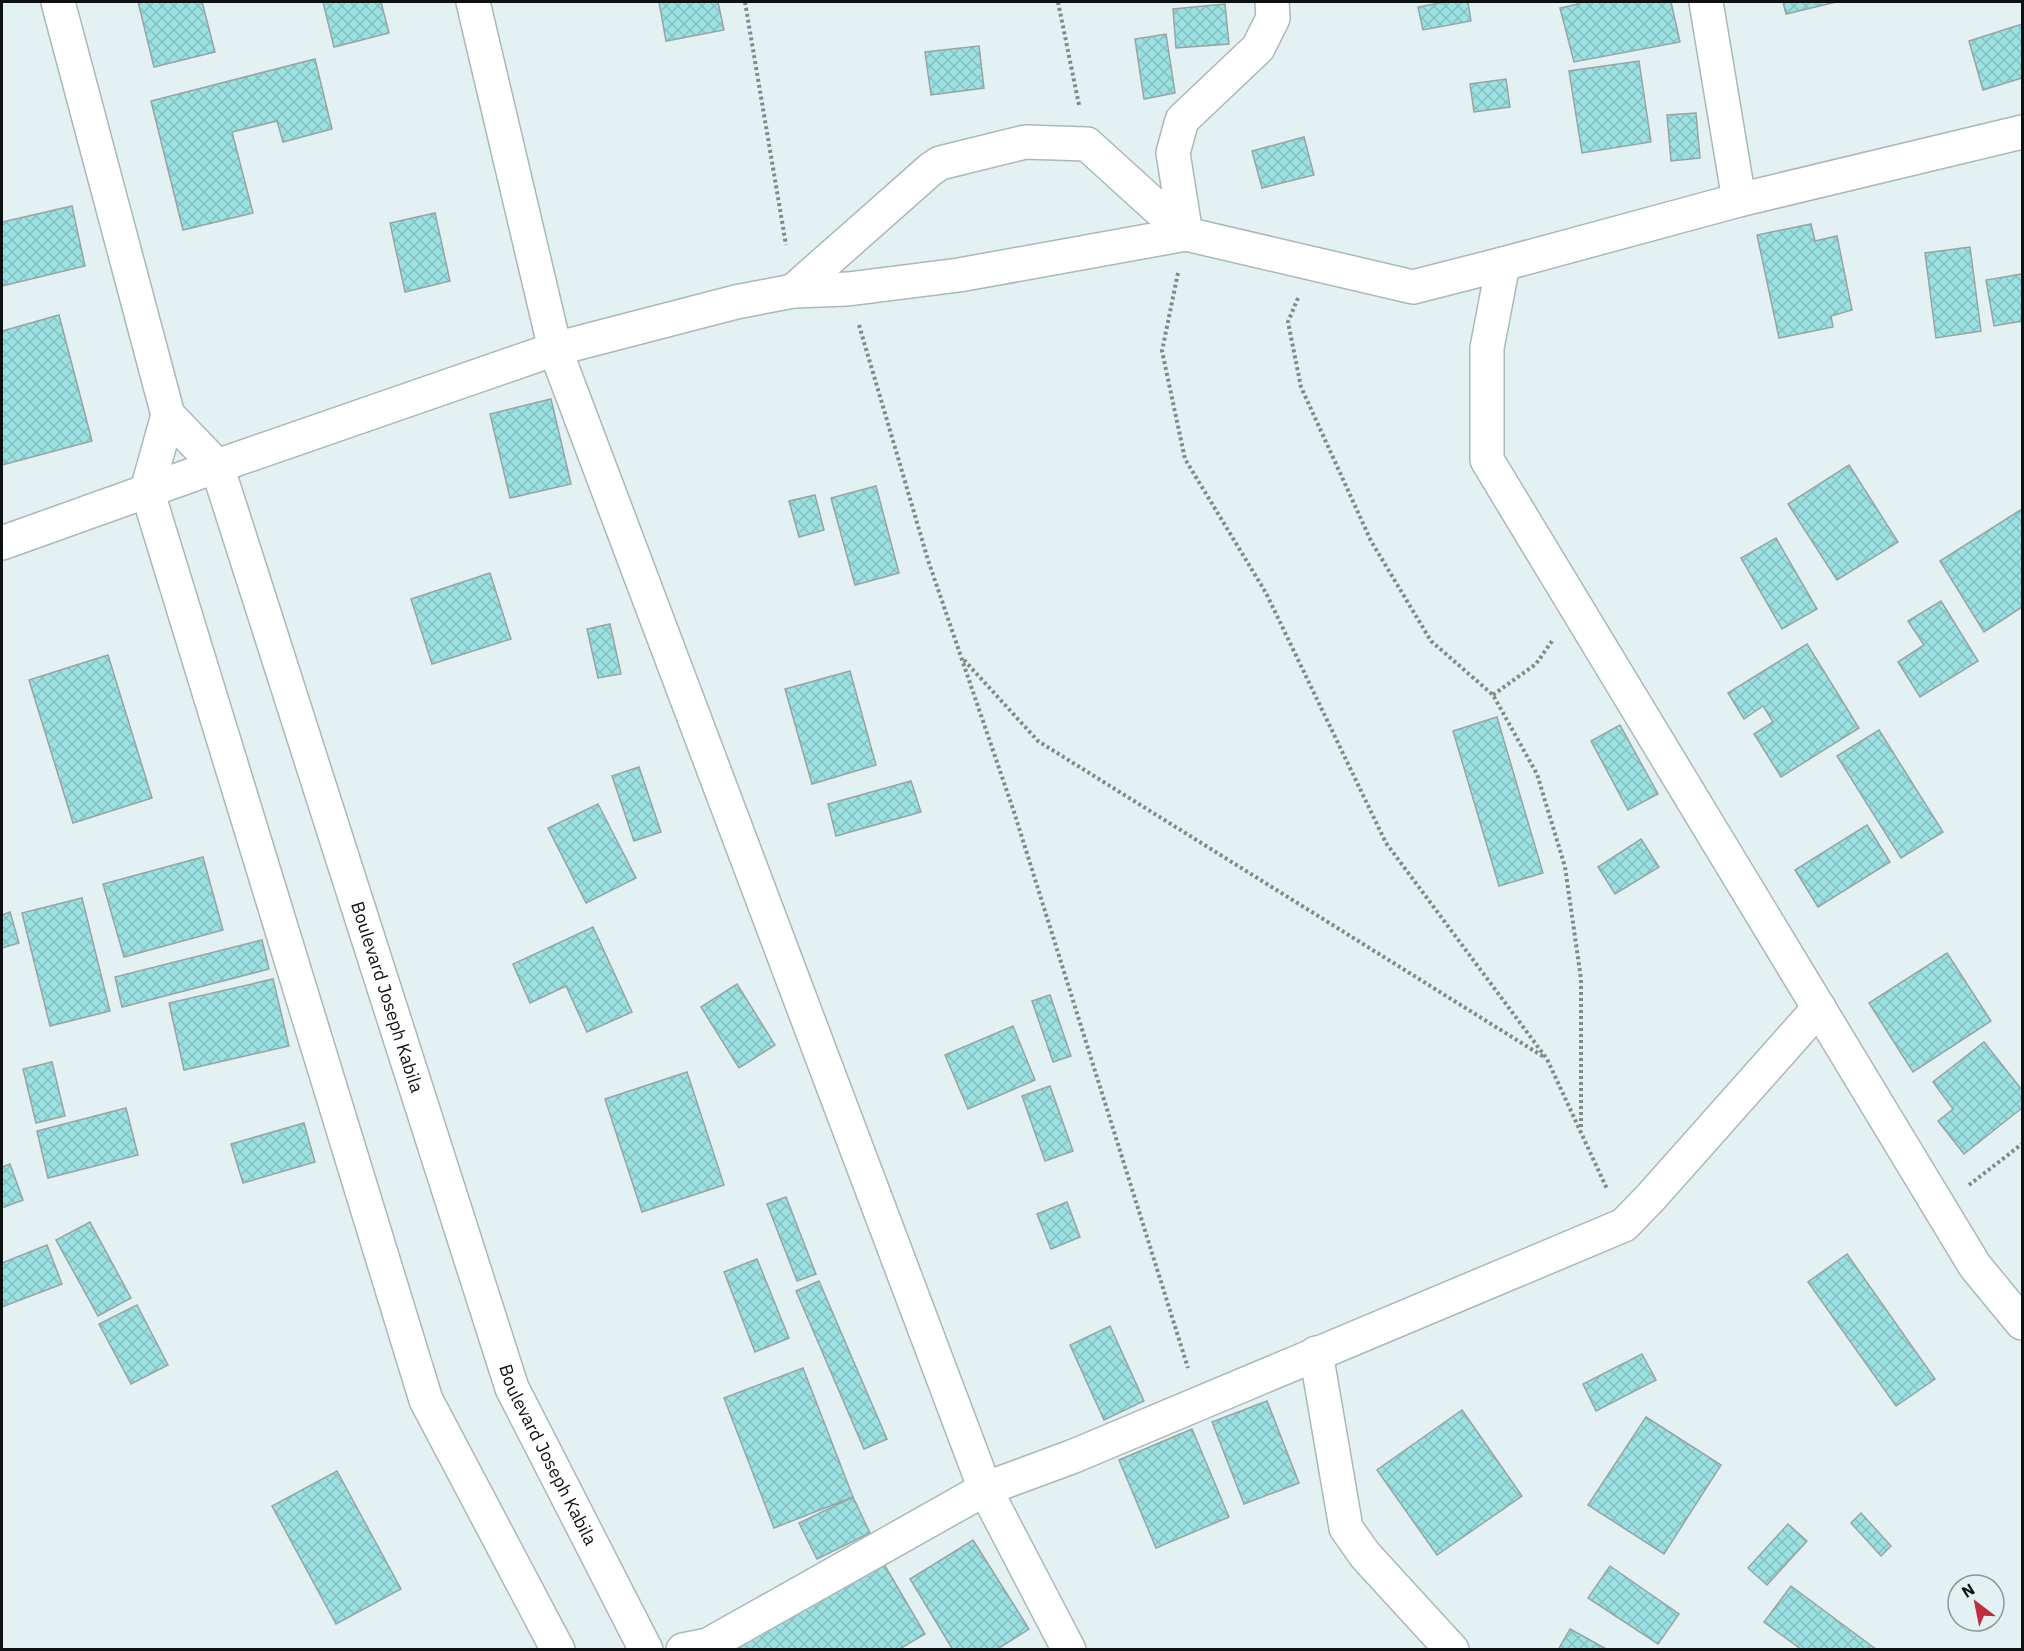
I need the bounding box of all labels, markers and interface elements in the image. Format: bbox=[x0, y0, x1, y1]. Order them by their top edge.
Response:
street label: Boulevard Joseph Kabila bbox=[346, 898, 429, 1096]
street label: Boulevard Joseph Kabila bbox=[494, 1361, 603, 1549]
north arrow bbox=[1946, 1573, 2006, 1633]
text: N bbox=[1958, 1579, 1978, 1602]

